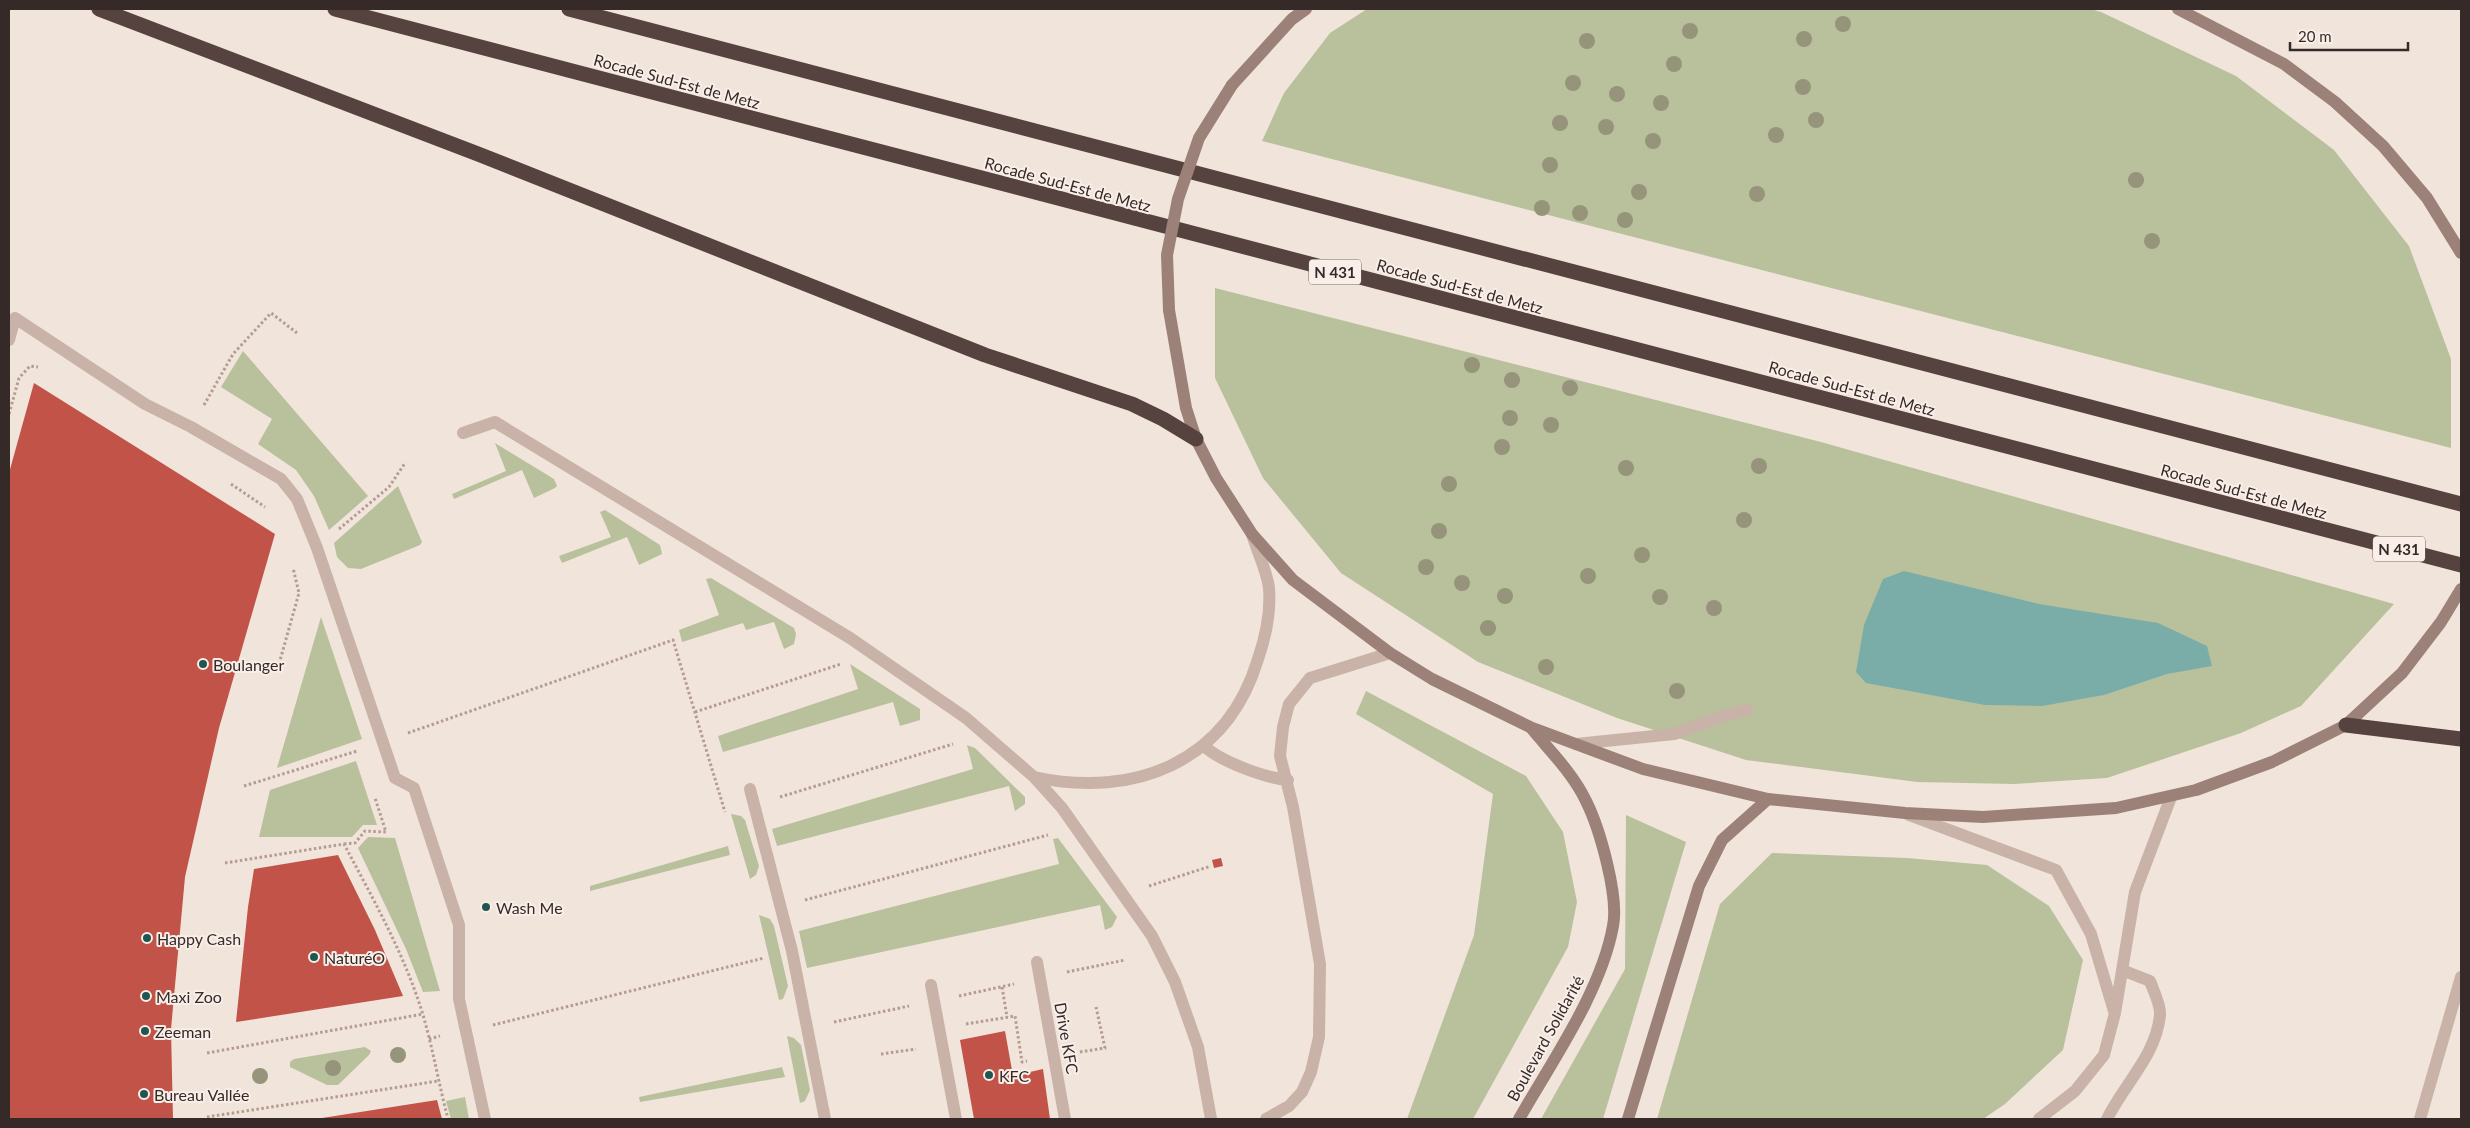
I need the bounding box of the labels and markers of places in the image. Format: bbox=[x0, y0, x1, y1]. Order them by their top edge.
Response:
place label: Boulanger bbox=[213, 655, 285, 674]
marker: Boulanger bbox=[197, 658, 209, 670]
place label: Wash Me bbox=[496, 898, 563, 917]
marker: Wash Me bbox=[480, 901, 492, 913]
place label: Happy Cash bbox=[157, 929, 241, 948]
marker: Happy Cash bbox=[141, 932, 153, 944]
place label: NaturéO bbox=[324, 948, 385, 967]
marker: NaturéO bbox=[308, 951, 320, 963]
place label: Maxi Zoo bbox=[156, 987, 222, 1006]
marker: Maxi Zoo bbox=[140, 990, 152, 1002]
place label: Zeeman bbox=[155, 1022, 211, 1041]
marker: Zeeman bbox=[139, 1025, 151, 1037]
place label: KFC bbox=[999, 1066, 1030, 1085]
marker: KFC bbox=[983, 1069, 995, 1081]
place label: Bureau Vallée bbox=[154, 1085, 250, 1104]
marker: Bureau Vallée bbox=[138, 1088, 150, 1100]

